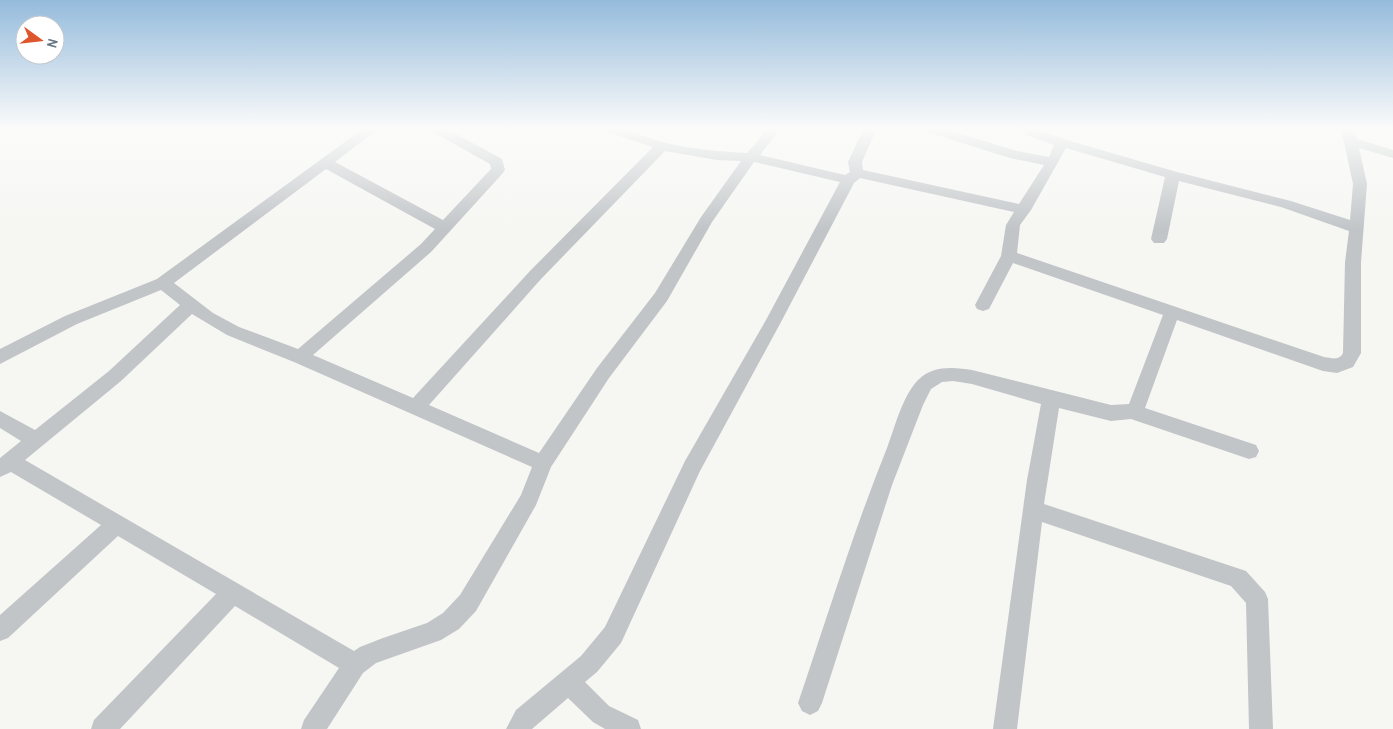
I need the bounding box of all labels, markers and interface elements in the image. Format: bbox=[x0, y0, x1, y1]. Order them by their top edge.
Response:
north arrow bbox=[15, 15, 65, 65]
text: N bbox=[43, 37, 62, 50]

